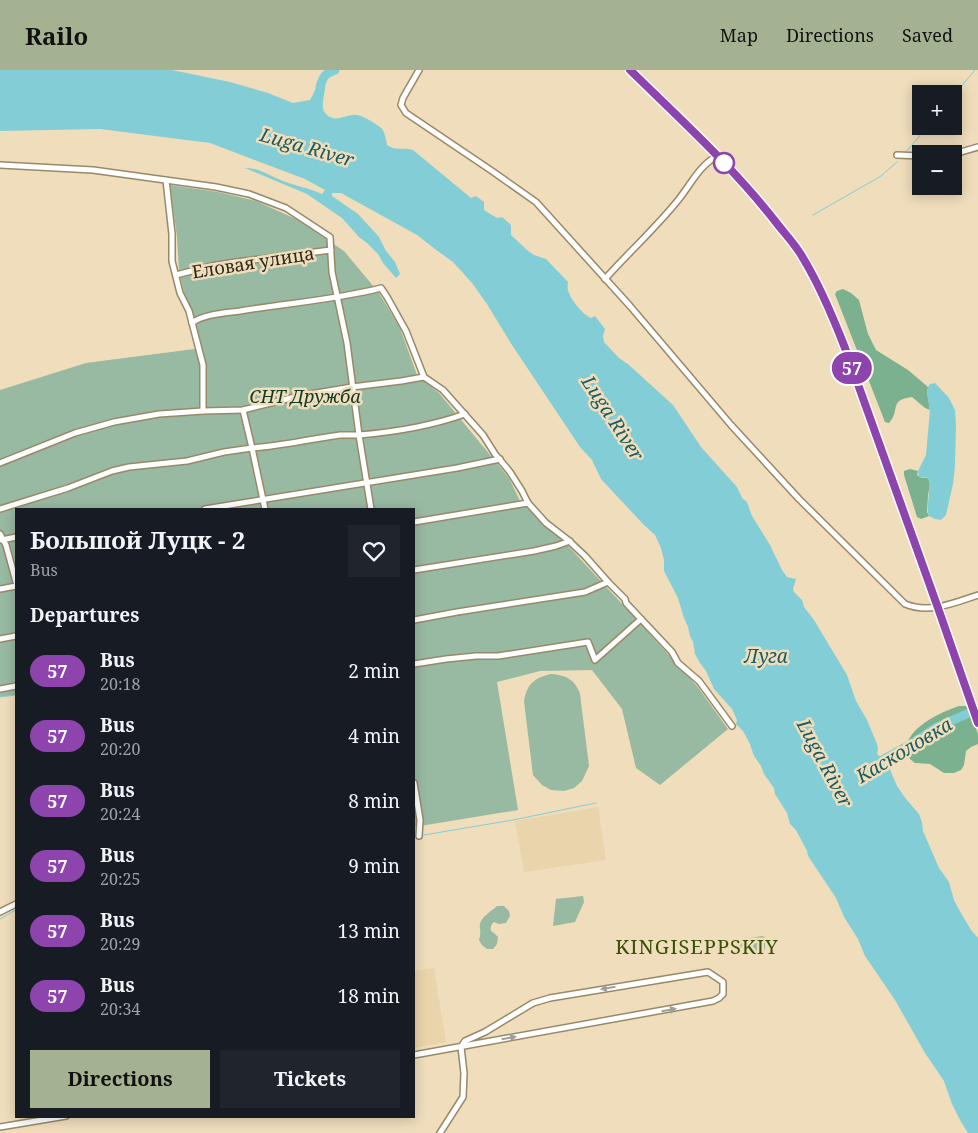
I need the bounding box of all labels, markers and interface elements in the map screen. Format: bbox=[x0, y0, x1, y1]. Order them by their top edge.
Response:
text: Railo bbox=[25, 19, 88, 52]
text: Map bbox=[720, 23, 758, 47]
text: Directions bbox=[786, 23, 874, 47]
text: Saved bbox=[902, 23, 953, 47]
map controls bbox=[912, 85, 962, 195]
button: + bbox=[912, 85, 962, 135]
water label: Luga River bbox=[256, 121, 357, 173]
button: − bbox=[912, 145, 962, 195]
unlabelled marker bbox=[713, 152, 735, 174]
street label: Еловая улица bbox=[190, 240, 316, 284]
line badge: 57 bbox=[830, 352, 874, 384]
text: 57 bbox=[842, 356, 862, 380]
water label: Luga River bbox=[575, 370, 650, 466]
park label: СНТ Дружба bbox=[249, 384, 361, 408]
text: Большой Луцк - 2 bbox=[30, 523, 245, 556]
button: heart bbox=[348, 525, 400, 577]
text: Bus bbox=[30, 559, 58, 581]
text: Departures bbox=[30, 602, 139, 628]
water label: Луга bbox=[743, 643, 788, 669]
text: Bus bbox=[100, 647, 135, 673]
text: 2 min bbox=[348, 658, 400, 684]
text: 57 bbox=[47, 659, 68, 683]
text: 20:18 bbox=[100, 673, 140, 695]
water label: Касколовка bbox=[850, 711, 957, 789]
text: Bus bbox=[100, 712, 135, 738]
water label: Luga River bbox=[790, 713, 859, 812]
text: 4 min bbox=[348, 723, 400, 749]
text: 57 bbox=[47, 724, 68, 748]
text: 20:20 bbox=[100, 738, 140, 760]
text: Bus bbox=[100, 777, 135, 803]
text: 8 min bbox=[348, 788, 400, 814]
text: 57 bbox=[47, 789, 68, 813]
text: 20:24 bbox=[100, 803, 140, 825]
text: Bus bbox=[100, 842, 135, 868]
text: 9 min bbox=[348, 853, 400, 879]
text: 57 bbox=[47, 854, 68, 878]
text: 20:25 bbox=[100, 868, 140, 890]
text: Bus bbox=[100, 907, 135, 933]
text: 13 min bbox=[338, 918, 400, 944]
text: 57 bbox=[47, 919, 68, 943]
text: 20:29 bbox=[100, 933, 140, 955]
district label: KINGISEPPSKIY bbox=[615, 933, 779, 960]
text: Bus bbox=[100, 972, 135, 998]
text: 18 min bbox=[338, 983, 400, 1009]
text: 57 bbox=[47, 984, 68, 1008]
one-way arrow bbox=[600, 984, 616, 992]
text: 20:34 bbox=[100, 998, 140, 1020]
one-way arrow bbox=[661, 1005, 677, 1013]
one-way arrow bbox=[501, 1034, 517, 1042]
button: Directions bbox=[30, 1050, 210, 1108]
button: Tickets bbox=[220, 1050, 400, 1108]

